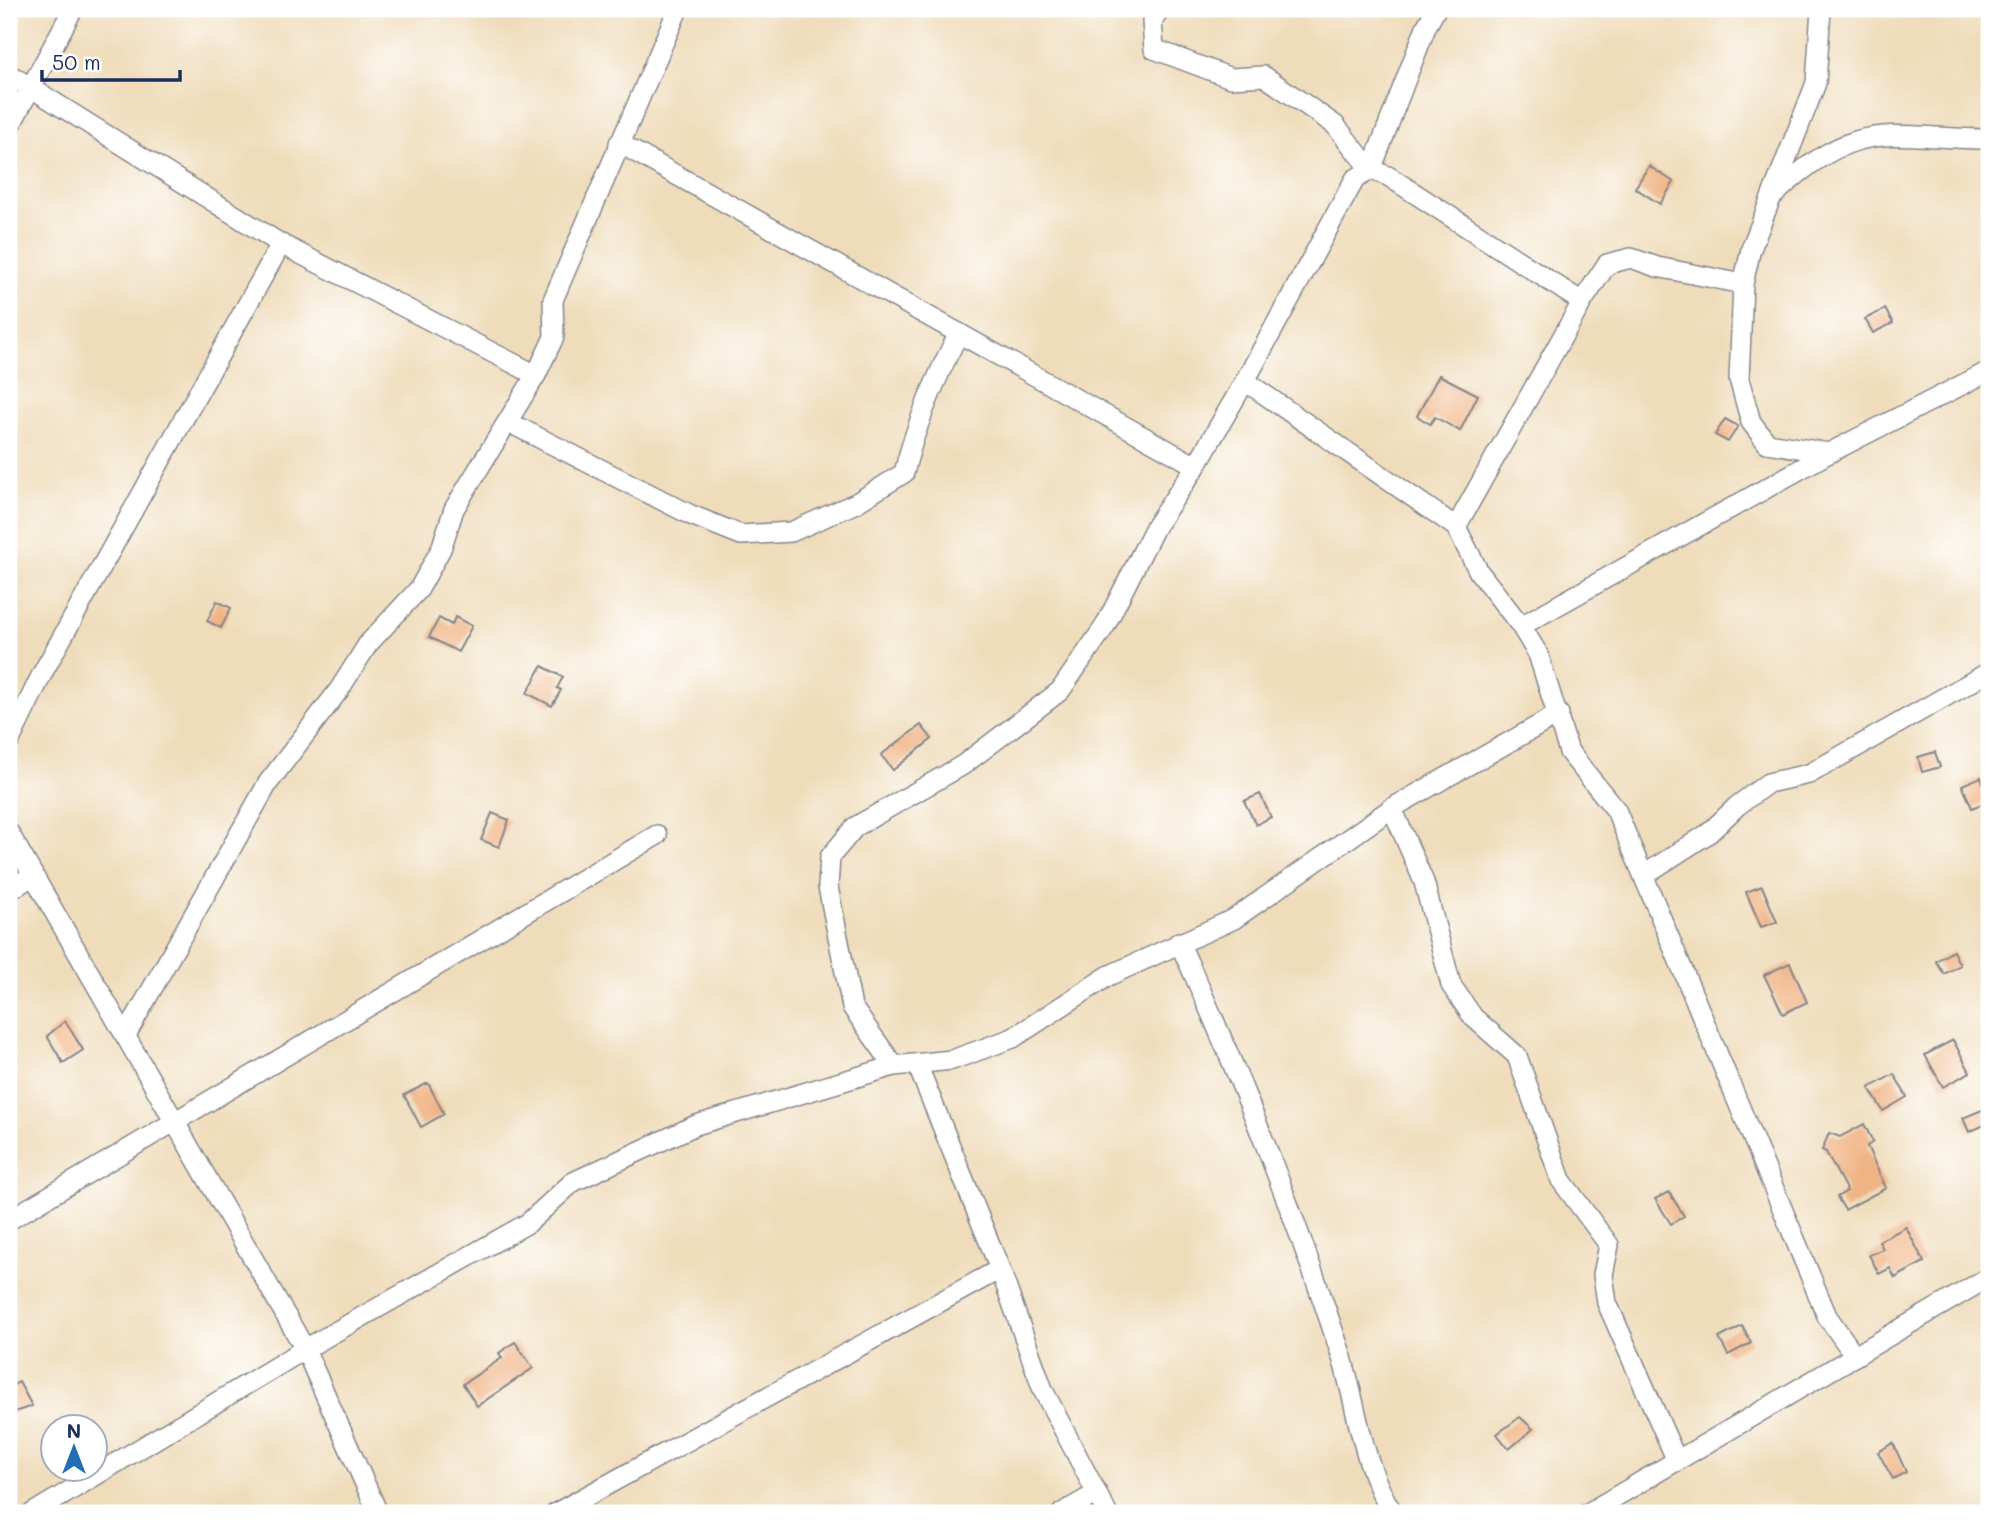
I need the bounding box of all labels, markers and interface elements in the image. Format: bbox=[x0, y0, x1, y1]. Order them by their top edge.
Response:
scale bar bbox=[42, 38, 180, 82]
text: 50 m bbox=[52, 48, 101, 75]
north arrow bbox=[38, 1414, 108, 1484]
text: N bbox=[67, 1418, 81, 1443]

